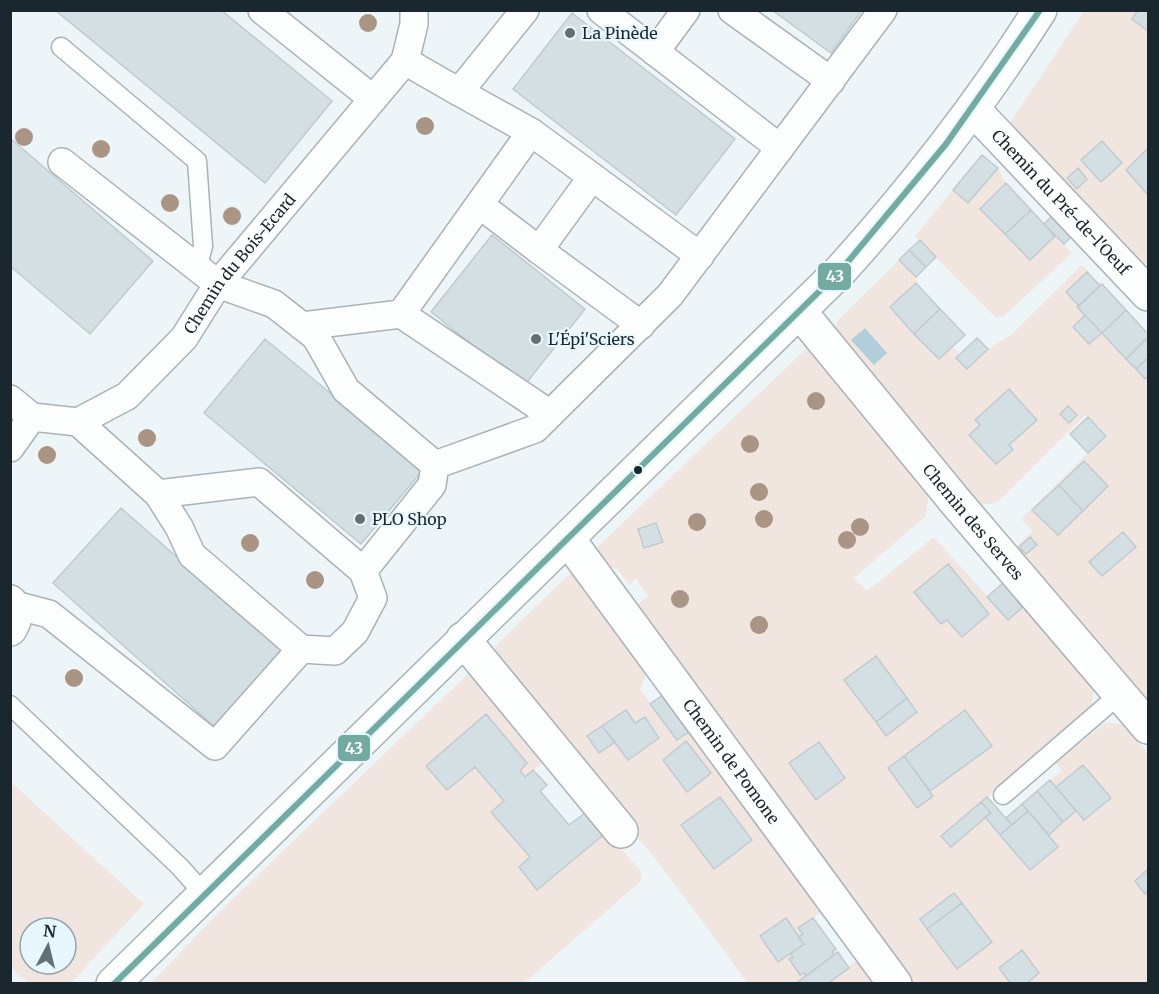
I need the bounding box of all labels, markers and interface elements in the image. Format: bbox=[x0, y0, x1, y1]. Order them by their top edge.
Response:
place label: La Pinède bbox=[582, 23, 658, 43]
marker: La Pinède bbox=[563, 26, 577, 40]
street label: Chemin du Pré-de-l'Oeuf bbox=[988, 125, 1135, 279]
street label: Chemin du Bois-Ecard bbox=[179, 189, 300, 337]
line badge: 43 bbox=[817, 262, 852, 291]
text: 43 bbox=[826, 266, 844, 286]
place label: L'Épi'Sciers bbox=[548, 329, 635, 349]
marker: L'Épi'Sciers bbox=[529, 332, 543, 346]
street label: Chemin des Serves bbox=[919, 460, 1028, 584]
unlabelled marker bbox=[632, 464, 644, 476]
place label: PLO Shop bbox=[372, 509, 447, 529]
marker: PLO Shop bbox=[353, 512, 367, 526]
street label: Chemin de Pomone bbox=[679, 695, 784, 828]
line badge: 43 bbox=[337, 734, 371, 762]
text: 43 bbox=[345, 738, 363, 758]
north arrow bbox=[18, 916, 78, 976]
text: N bbox=[42, 920, 58, 942]

